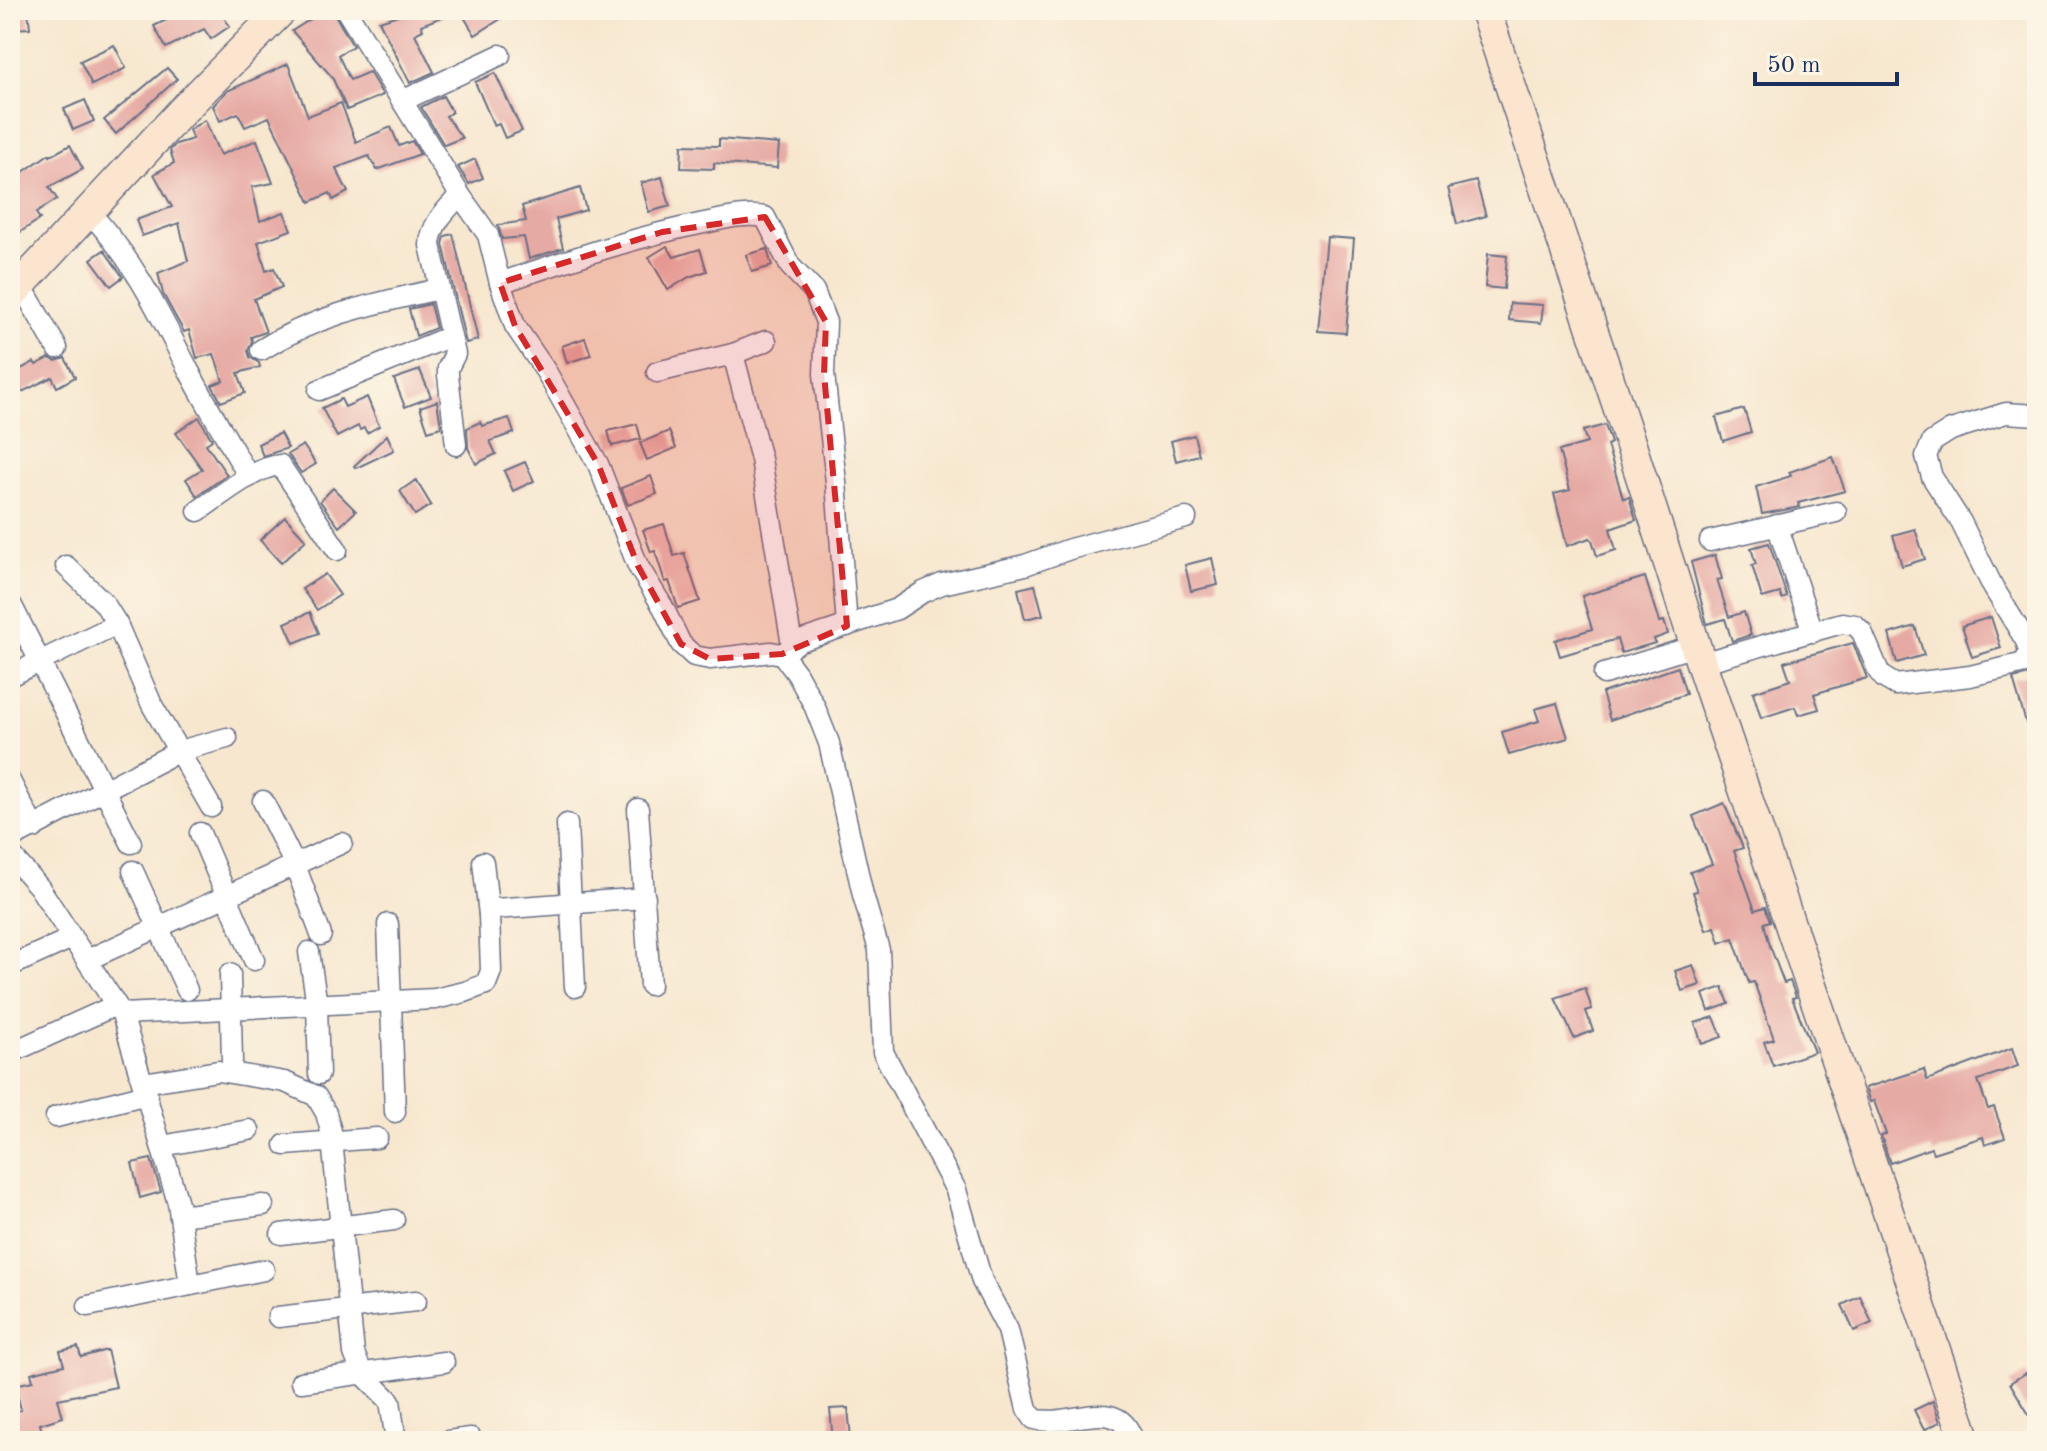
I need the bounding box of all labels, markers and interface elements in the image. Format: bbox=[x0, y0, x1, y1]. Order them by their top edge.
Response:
scale bar bbox=[1755, 36, 1897, 86]
text: 50 m bbox=[1767, 54, 1821, 78]

